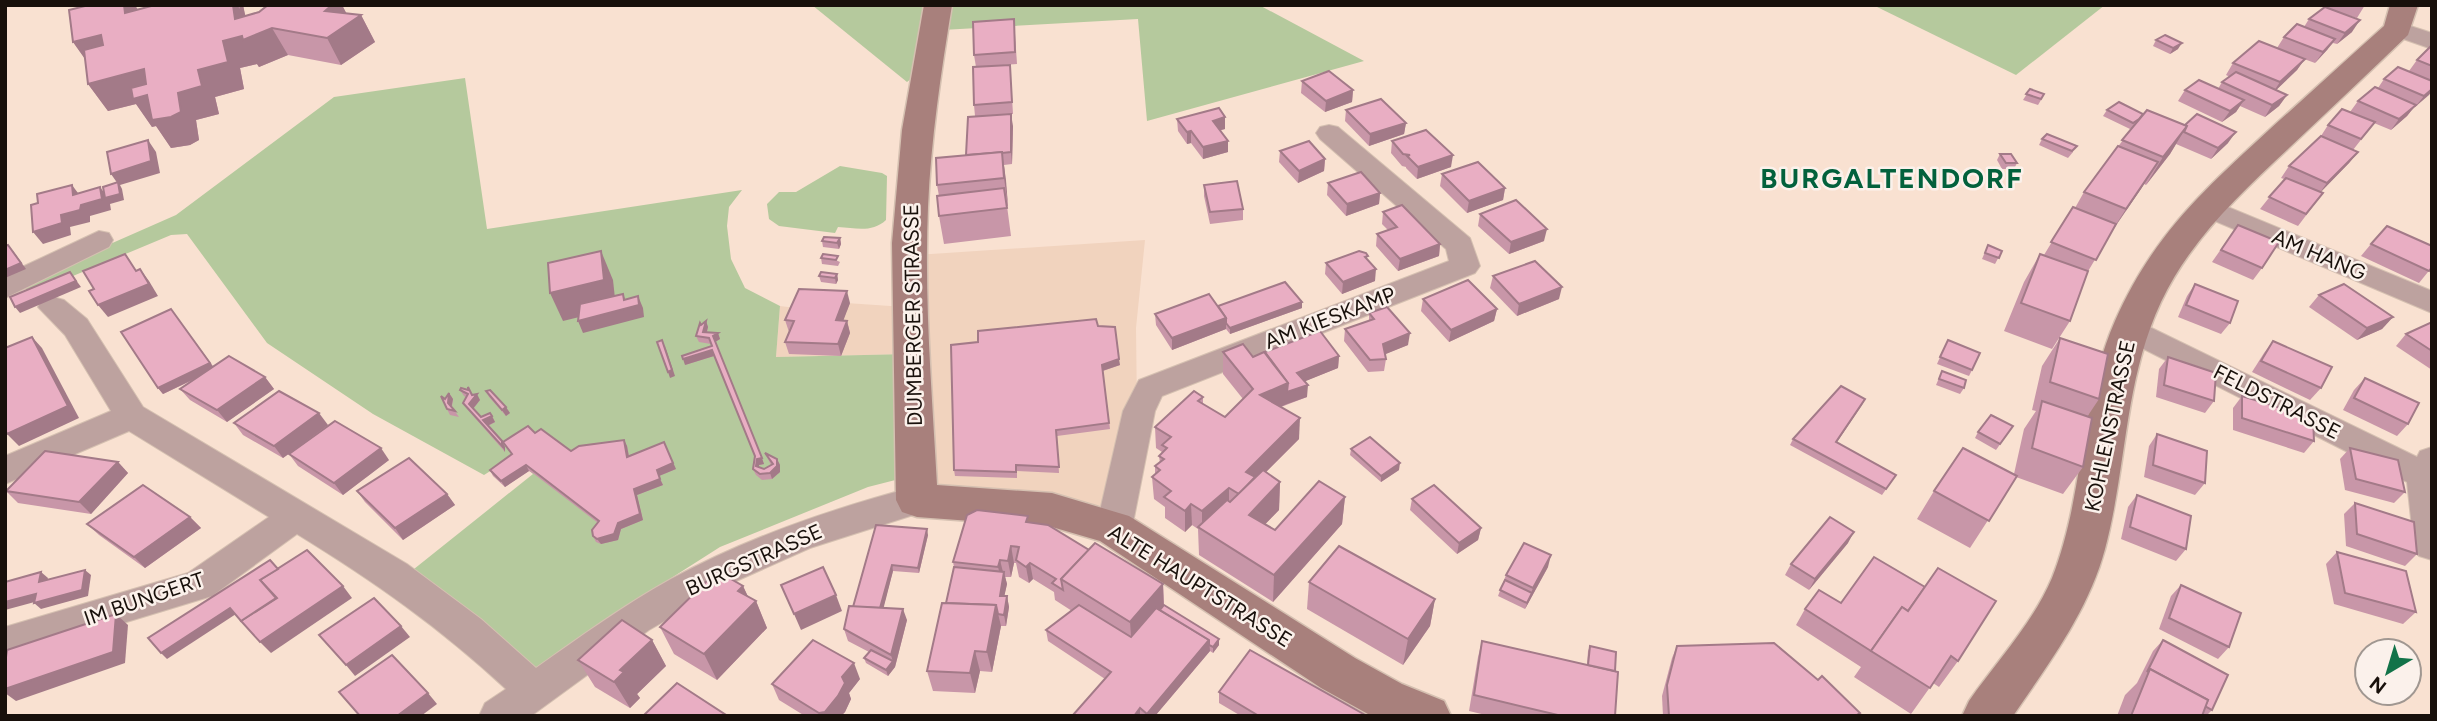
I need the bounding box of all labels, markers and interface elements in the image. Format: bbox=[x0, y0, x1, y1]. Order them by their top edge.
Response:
district label: BURGALTENDORF bbox=[1760, 161, 2024, 195]
street label: DUMBERGER STRASSE bbox=[898, 204, 927, 426]
street label: AM HANG bbox=[2269, 224, 2370, 285]
street label: AM KIESKAMP bbox=[1261, 281, 1399, 354]
street label: KOHLENSTRASSE bbox=[2079, 338, 2140, 514]
street label: FELDSTRASSE bbox=[2209, 359, 2345, 444]
street label: BURGSTRASSE bbox=[682, 518, 826, 601]
street label: ALTE HAUPTSTRASSE bbox=[1104, 519, 1297, 652]
street label: IM BUNGERT bbox=[80, 566, 208, 631]
north arrow bbox=[2353, 637, 2423, 707]
text: N bbox=[2365, 671, 2391, 699]

